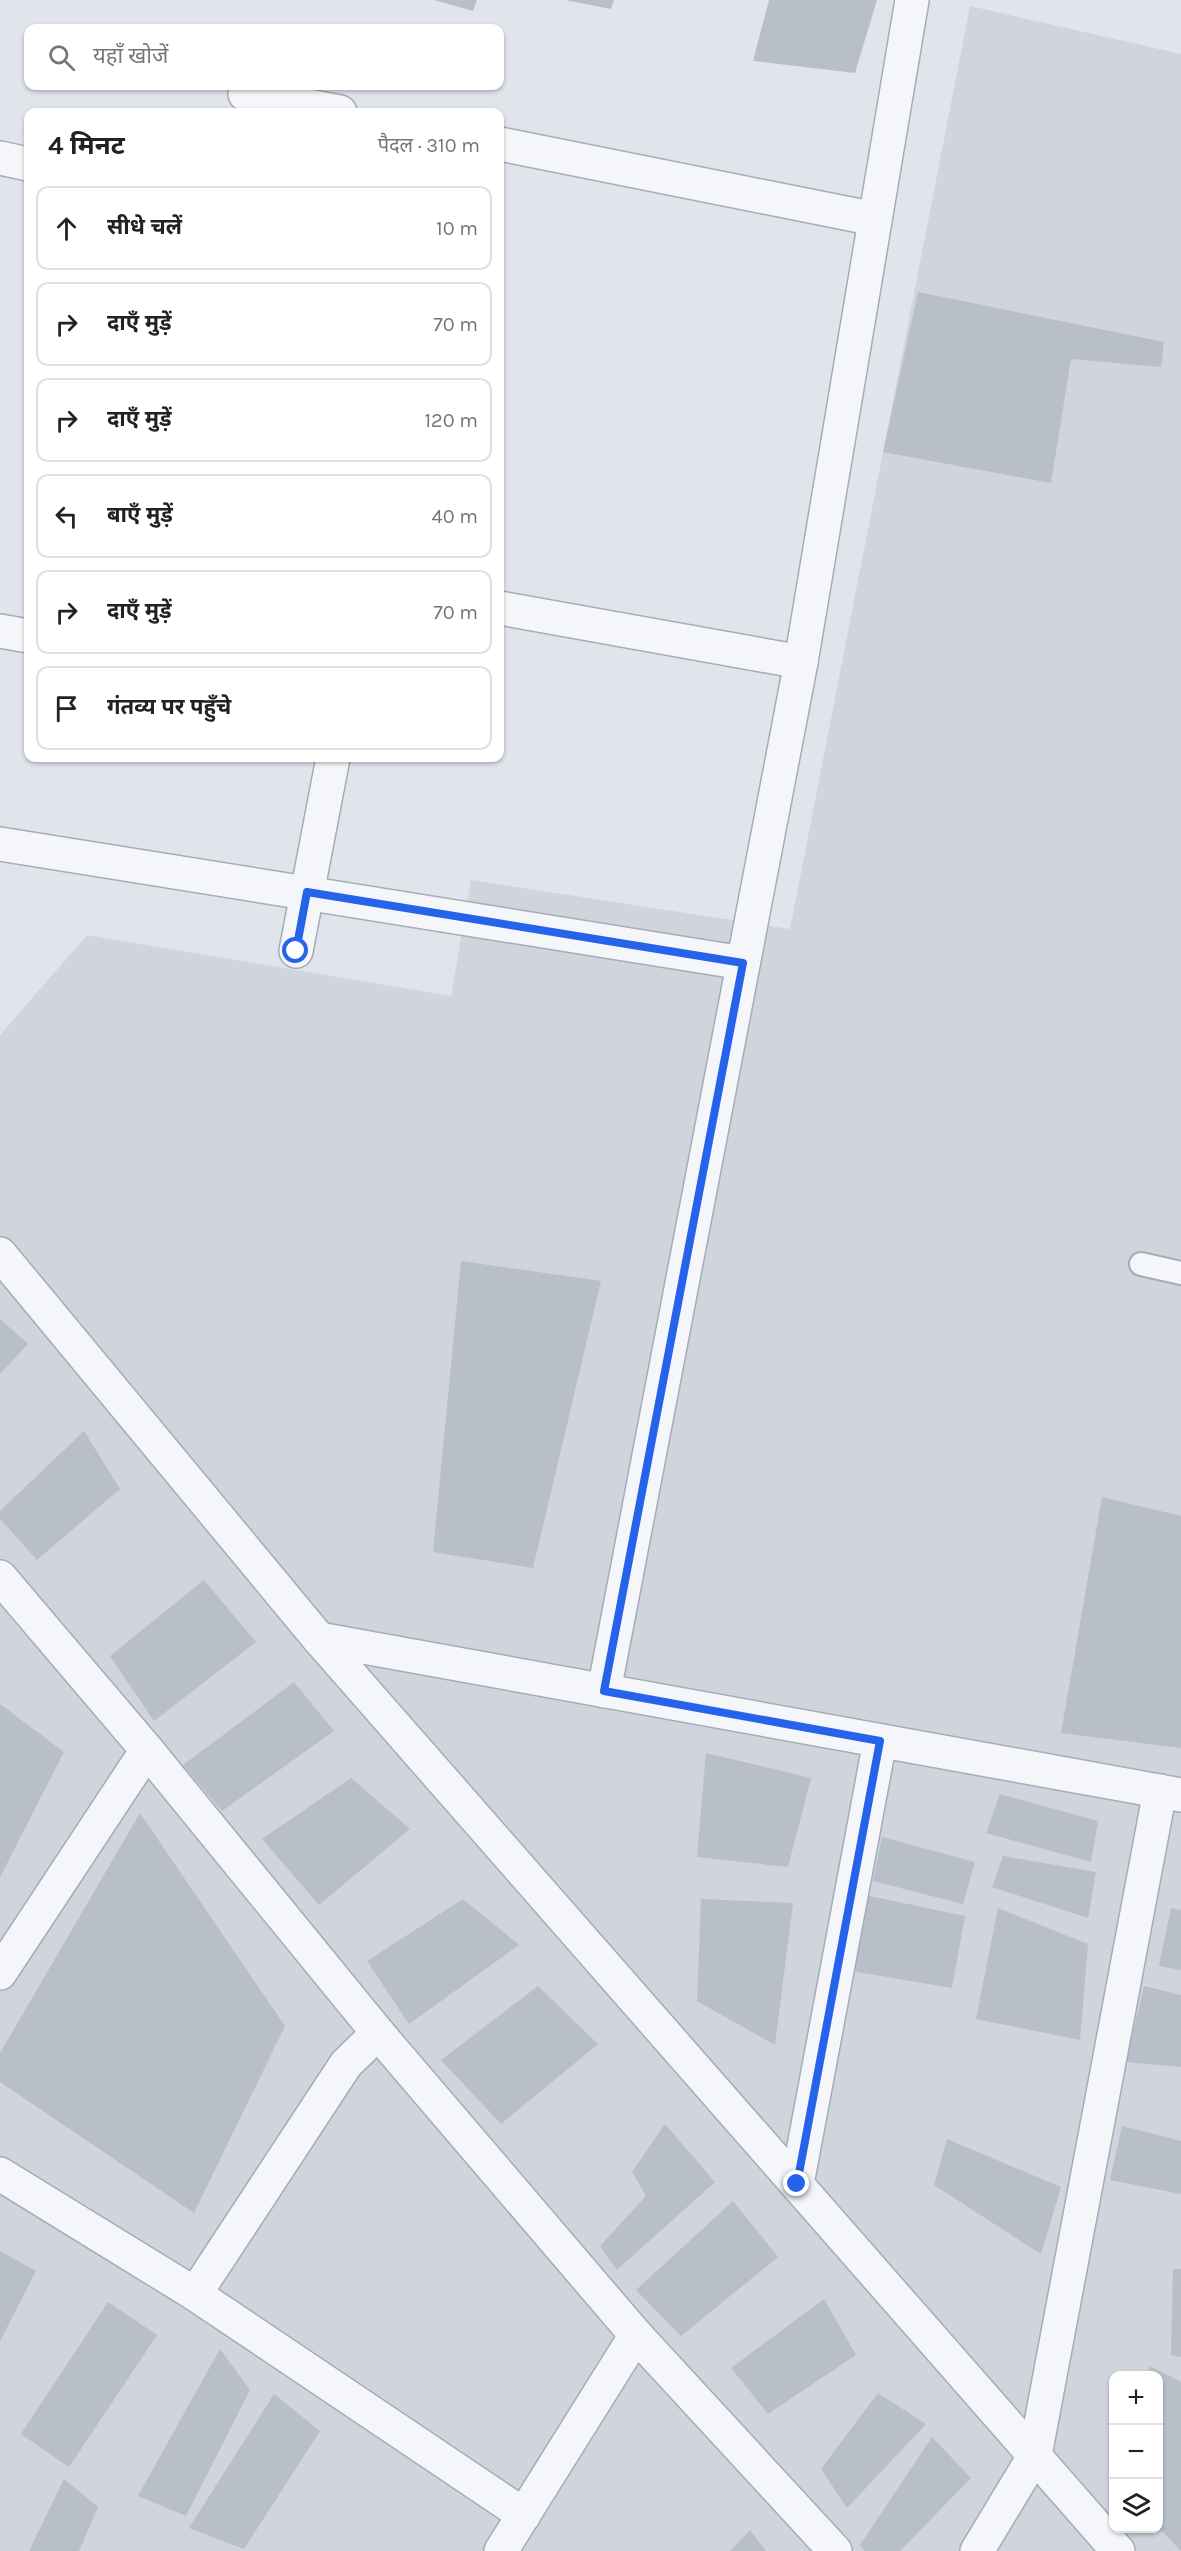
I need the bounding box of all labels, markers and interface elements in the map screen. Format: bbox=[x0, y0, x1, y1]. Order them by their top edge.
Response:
search box bbox=[24, 24, 504, 90]
icon: search bbox=[45, 41, 78, 74]
text: यहाँ खोजें bbox=[93, 43, 168, 69]
text: 4 मिनट bbox=[48, 130, 125, 161]
text: पैदल · 310 m bbox=[378, 134, 480, 157]
icon: ahead bbox=[50, 212, 83, 245]
text: सीधे चलें bbox=[107, 214, 182, 240]
text: 10 m bbox=[436, 217, 478, 240]
icon: right bbox=[50, 308, 83, 341]
text: दाएँ मुड़ें bbox=[107, 310, 172, 336]
text: 70 m bbox=[433, 313, 478, 336]
icon: right bbox=[50, 404, 83, 437]
text: दाएँ मुड़ें bbox=[107, 406, 172, 432]
text: 120 m bbox=[424, 409, 478, 432]
icon: left bbox=[50, 500, 83, 533]
text: बाएँ मुड़ें bbox=[107, 502, 173, 528]
text: 40 m bbox=[432, 505, 478, 528]
icon: right bbox=[50, 596, 83, 629]
text: दाएँ मुड़ें bbox=[107, 598, 172, 624]
text: 70 m bbox=[433, 601, 478, 624]
icon: arrive bbox=[50, 692, 83, 725]
text: गंतव्य पर पहुँचे bbox=[107, 694, 231, 720]
route start bbox=[282, 937, 308, 963]
route end bbox=[783, 2170, 809, 2196]
map controls bbox=[1109, 2371, 1163, 2533]
button: + bbox=[1109, 2371, 1163, 2425]
button: − bbox=[1109, 2425, 1163, 2479]
button: layers bbox=[1109, 2479, 1163, 2533]

